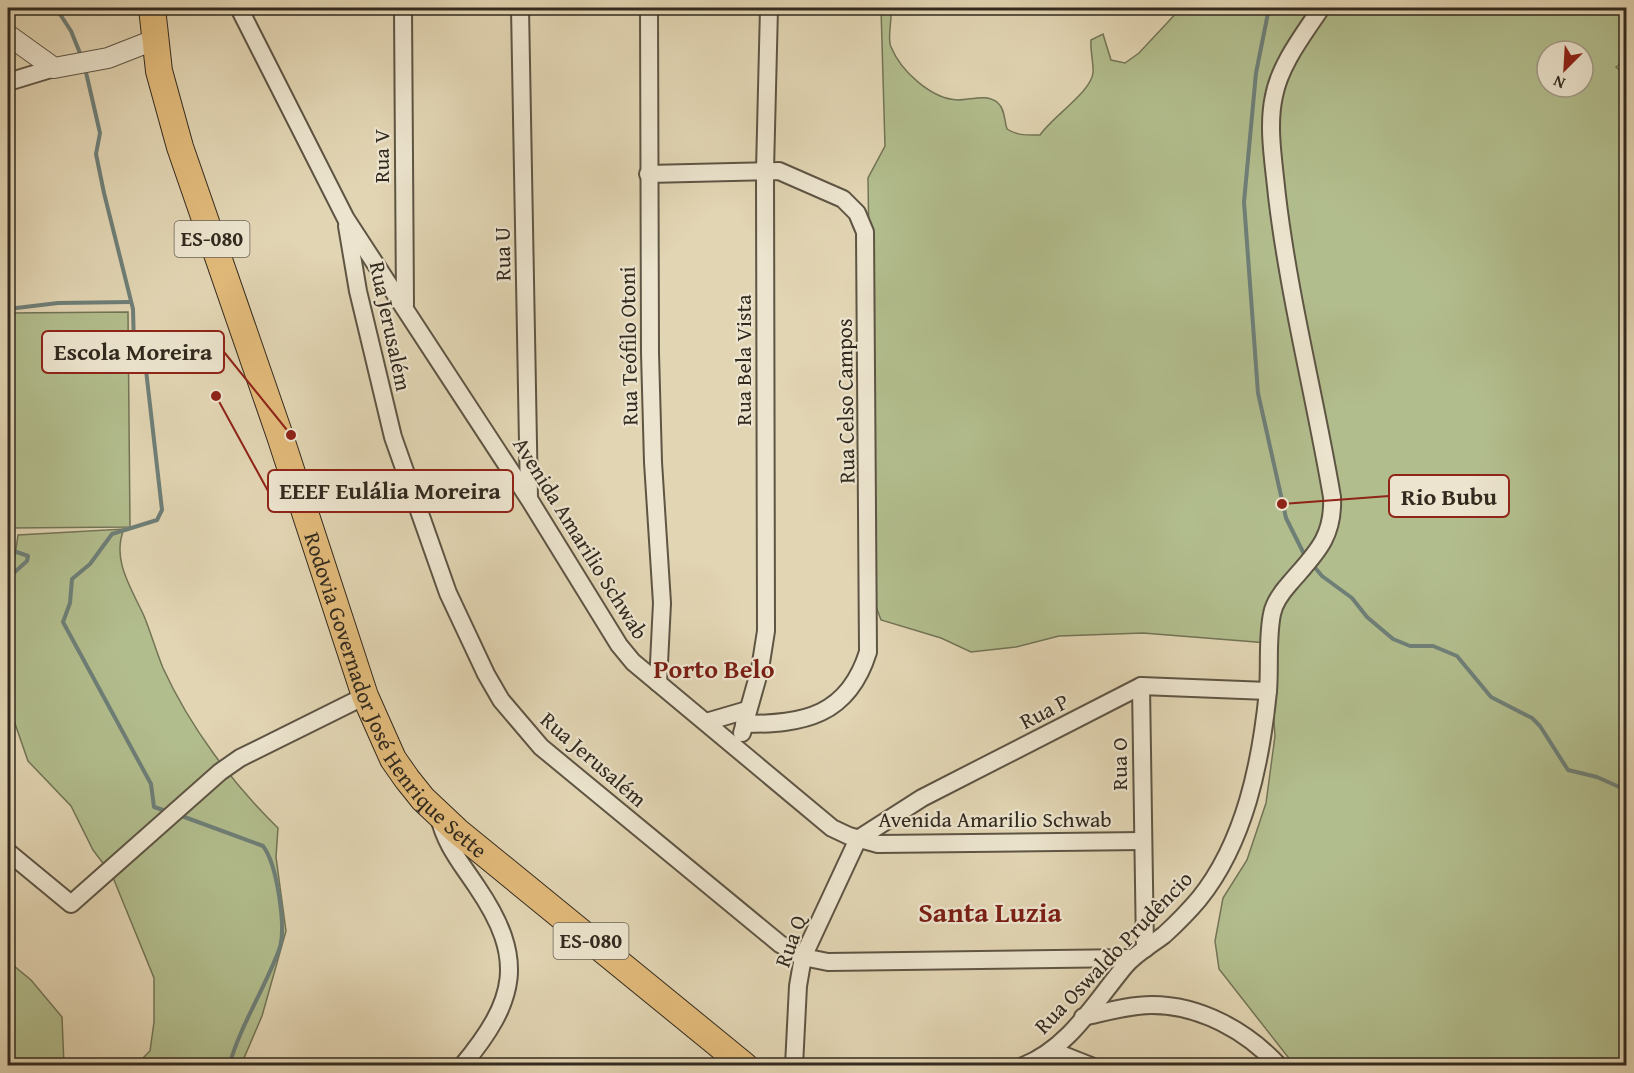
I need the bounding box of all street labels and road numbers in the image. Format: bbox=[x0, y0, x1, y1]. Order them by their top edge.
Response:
street label: Rua V bbox=[365, 129, 397, 183]
road number: ES-080 bbox=[174, 221, 250, 257]
street label: Rua U bbox=[486, 227, 518, 281]
street label: Rua Jerusalém bbox=[362, 258, 420, 394]
street label: Rua Teófilo Otoni bbox=[611, 266, 645, 426]
street label: Rua Bela Vista bbox=[727, 294, 759, 426]
street label: Rua Celso Campos bbox=[828, 318, 862, 484]
street label: Avenida Amarilio Schwab bbox=[506, 431, 656, 645]
street label: Rodovia Governador José Henrique Sette bbox=[296, 528, 494, 866]
street label: Rua P bbox=[1014, 685, 1074, 737]
street label: Rua Jerusalém bbox=[534, 704, 654, 814]
street label: Rua O bbox=[1103, 737, 1135, 791]
street label: Avenida Amarilio Schwab bbox=[878, 803, 1112, 835]
street label: Rua Oswaldo Prudêncio bbox=[1026, 863, 1200, 1041]
street label: Rua Q bbox=[766, 909, 815, 971]
road number: ES-080 bbox=[554, 923, 628, 959]

